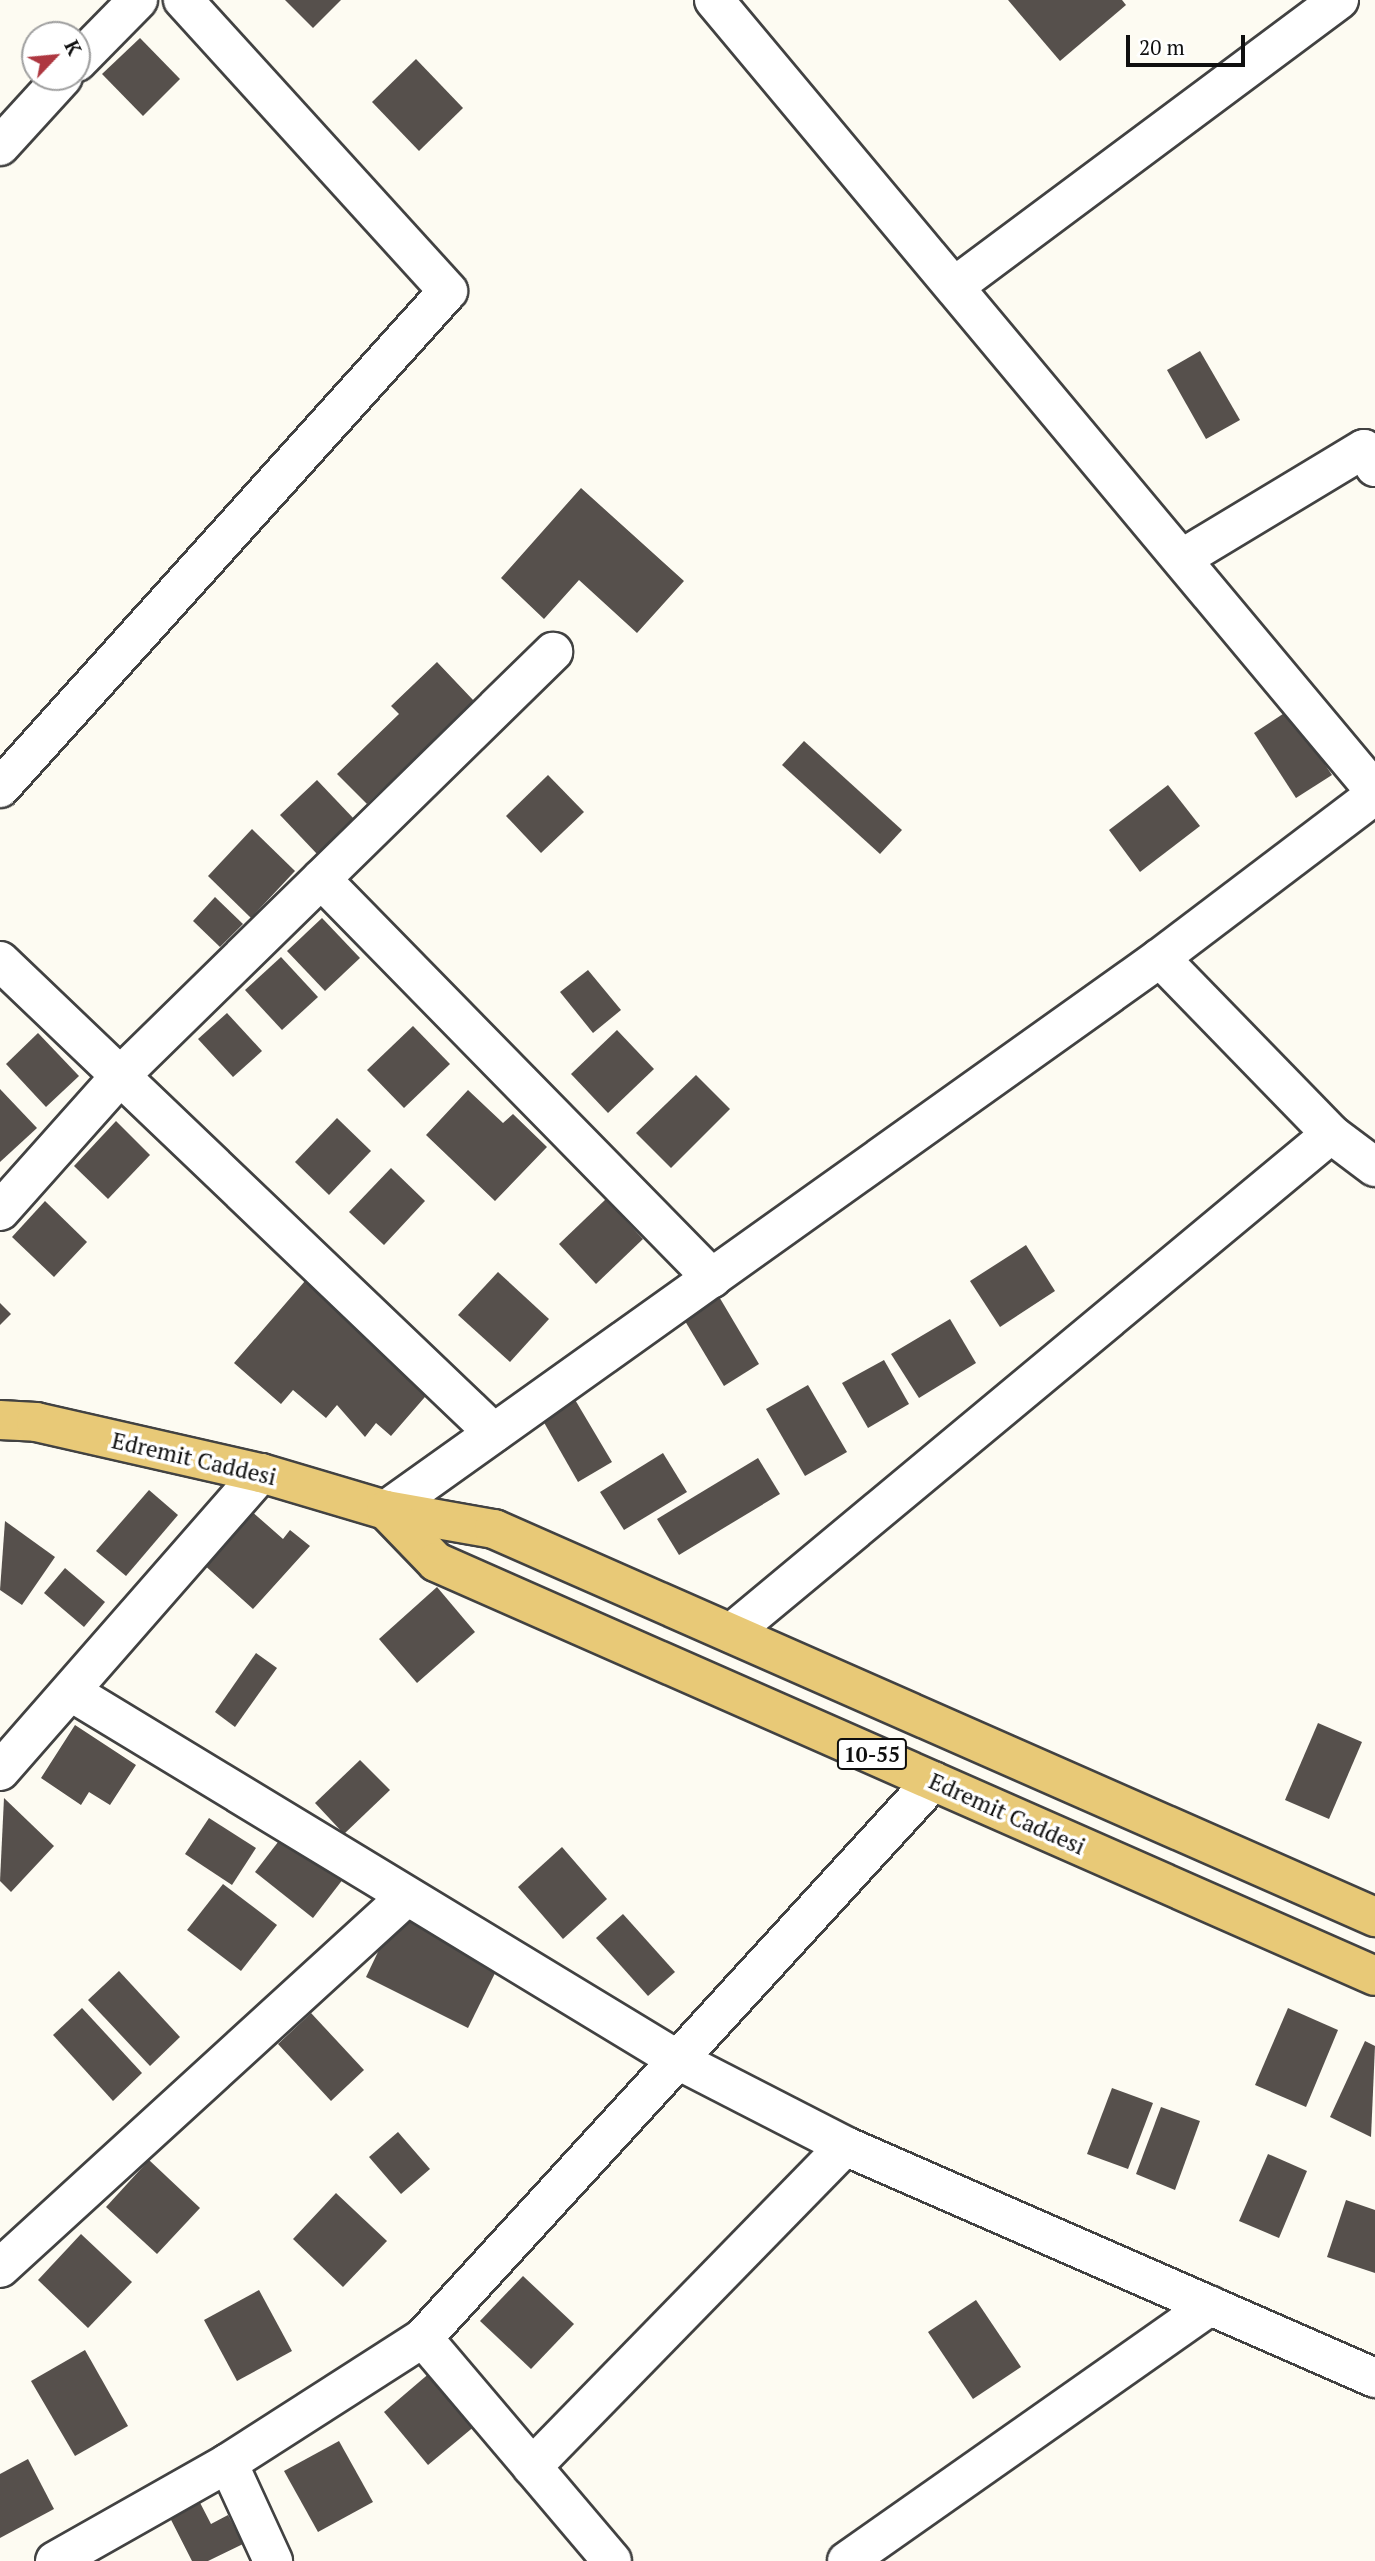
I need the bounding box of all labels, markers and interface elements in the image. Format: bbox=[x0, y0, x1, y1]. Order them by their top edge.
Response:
north arrow bbox=[21, 21, 91, 91]
scale bar bbox=[1130, 21, 1249, 65]
text: 20 m bbox=[1139, 33, 1185, 61]
text: K bbox=[59, 36, 88, 59]
street label: Edremit Caddesi bbox=[109, 1427, 279, 1491]
road number: 10-55 bbox=[835, 1736, 909, 1772]
street label: Edremit Caddesi bbox=[925, 1767, 1089, 1861]

